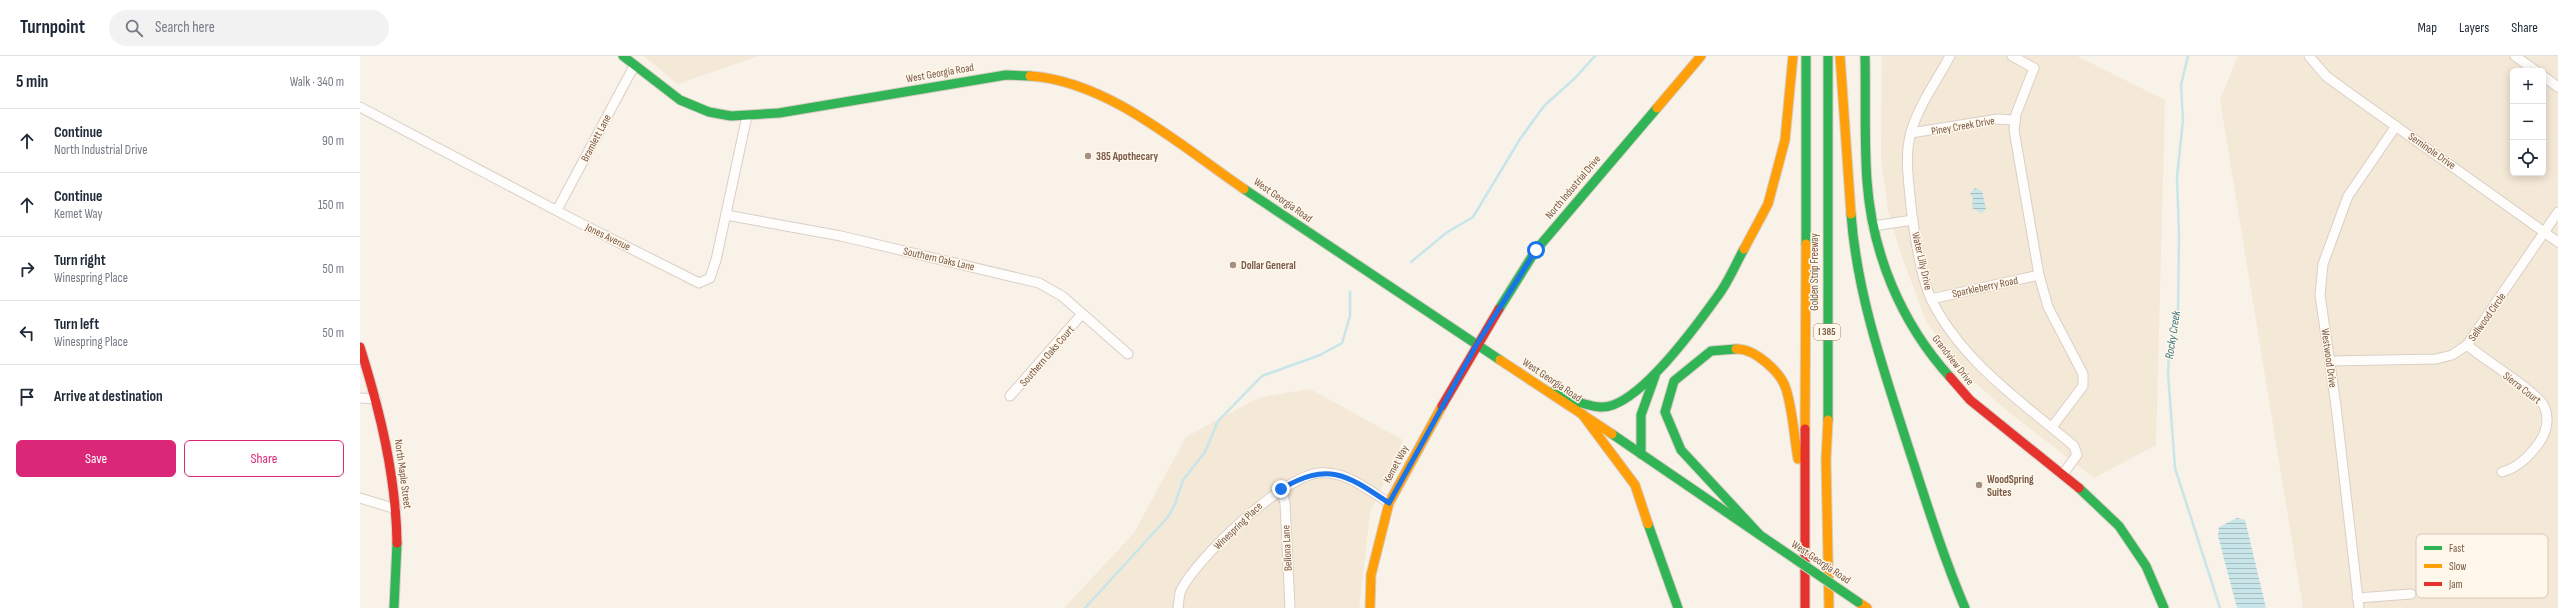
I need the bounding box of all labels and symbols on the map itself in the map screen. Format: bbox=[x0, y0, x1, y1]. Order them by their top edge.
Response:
street label: West Georgia Road bbox=[905, 61, 975, 85]
street label: Bramlett Lane bbox=[578, 112, 614, 164]
street label: Piney Creek Drive bbox=[1930, 114, 1996, 138]
street label: Seminole Drive bbox=[2406, 130, 2458, 172]
place label: 385 Apothecary bbox=[1096, 150, 1158, 163]
marker: 385 Apothecary bbox=[1083, 151, 1093, 161]
street label: North Industrial Drive bbox=[1543, 153, 1603, 221]
street label: West Georgia Road bbox=[1251, 175, 1315, 225]
street label: Jones Avenue bbox=[582, 220, 633, 253]
street label: Water Lilly Drive bbox=[1909, 231, 1935, 291]
street label: Golden Strip Freeway bbox=[1808, 232, 1821, 311]
route start bbox=[1527, 241, 1545, 259]
street label: Southern Oaks Lane bbox=[902, 244, 976, 274]
place label: Dollar General bbox=[1241, 259, 1296, 272]
marker: Dollar General bbox=[1228, 260, 1238, 270]
street label: Sparkleberry Road bbox=[1951, 274, 2020, 300]
street label: Sellwood Circle bbox=[2466, 290, 2508, 344]
water label: Rocky Creek bbox=[2162, 309, 2184, 360]
street label: Southern Oaks Court bbox=[1017, 322, 1077, 389]
road number: I 385 bbox=[1814, 324, 1840, 340]
street label: Westwood Drive bbox=[2318, 328, 2340, 388]
street label: Grandview Drive bbox=[1929, 332, 1977, 388]
street label: West Georgia Road bbox=[1520, 355, 1584, 405]
street label: Sierra Court bbox=[2501, 369, 2544, 407]
street label: North Maple Street bbox=[392, 438, 414, 510]
street label: Kemet Way bbox=[1381, 442, 1412, 485]
place label: WoodSpring Suites bbox=[1987, 473, 2034, 499]
route end bbox=[1272, 480, 1290, 498]
marker: WoodSpring Suites bbox=[1974, 480, 1984, 490]
street label: Winespring Place bbox=[1211, 500, 1265, 552]
street label: Bellona Lane bbox=[1279, 525, 1295, 571]
legend bbox=[2416, 534, 2548, 598]
street label: West Georgia Road bbox=[1789, 537, 1853, 587]
text: Fast bbox=[2449, 542, 2465, 555]
text: Slow bbox=[2449, 560, 2466, 573]
text: Jam bbox=[2448, 578, 2463, 591]

